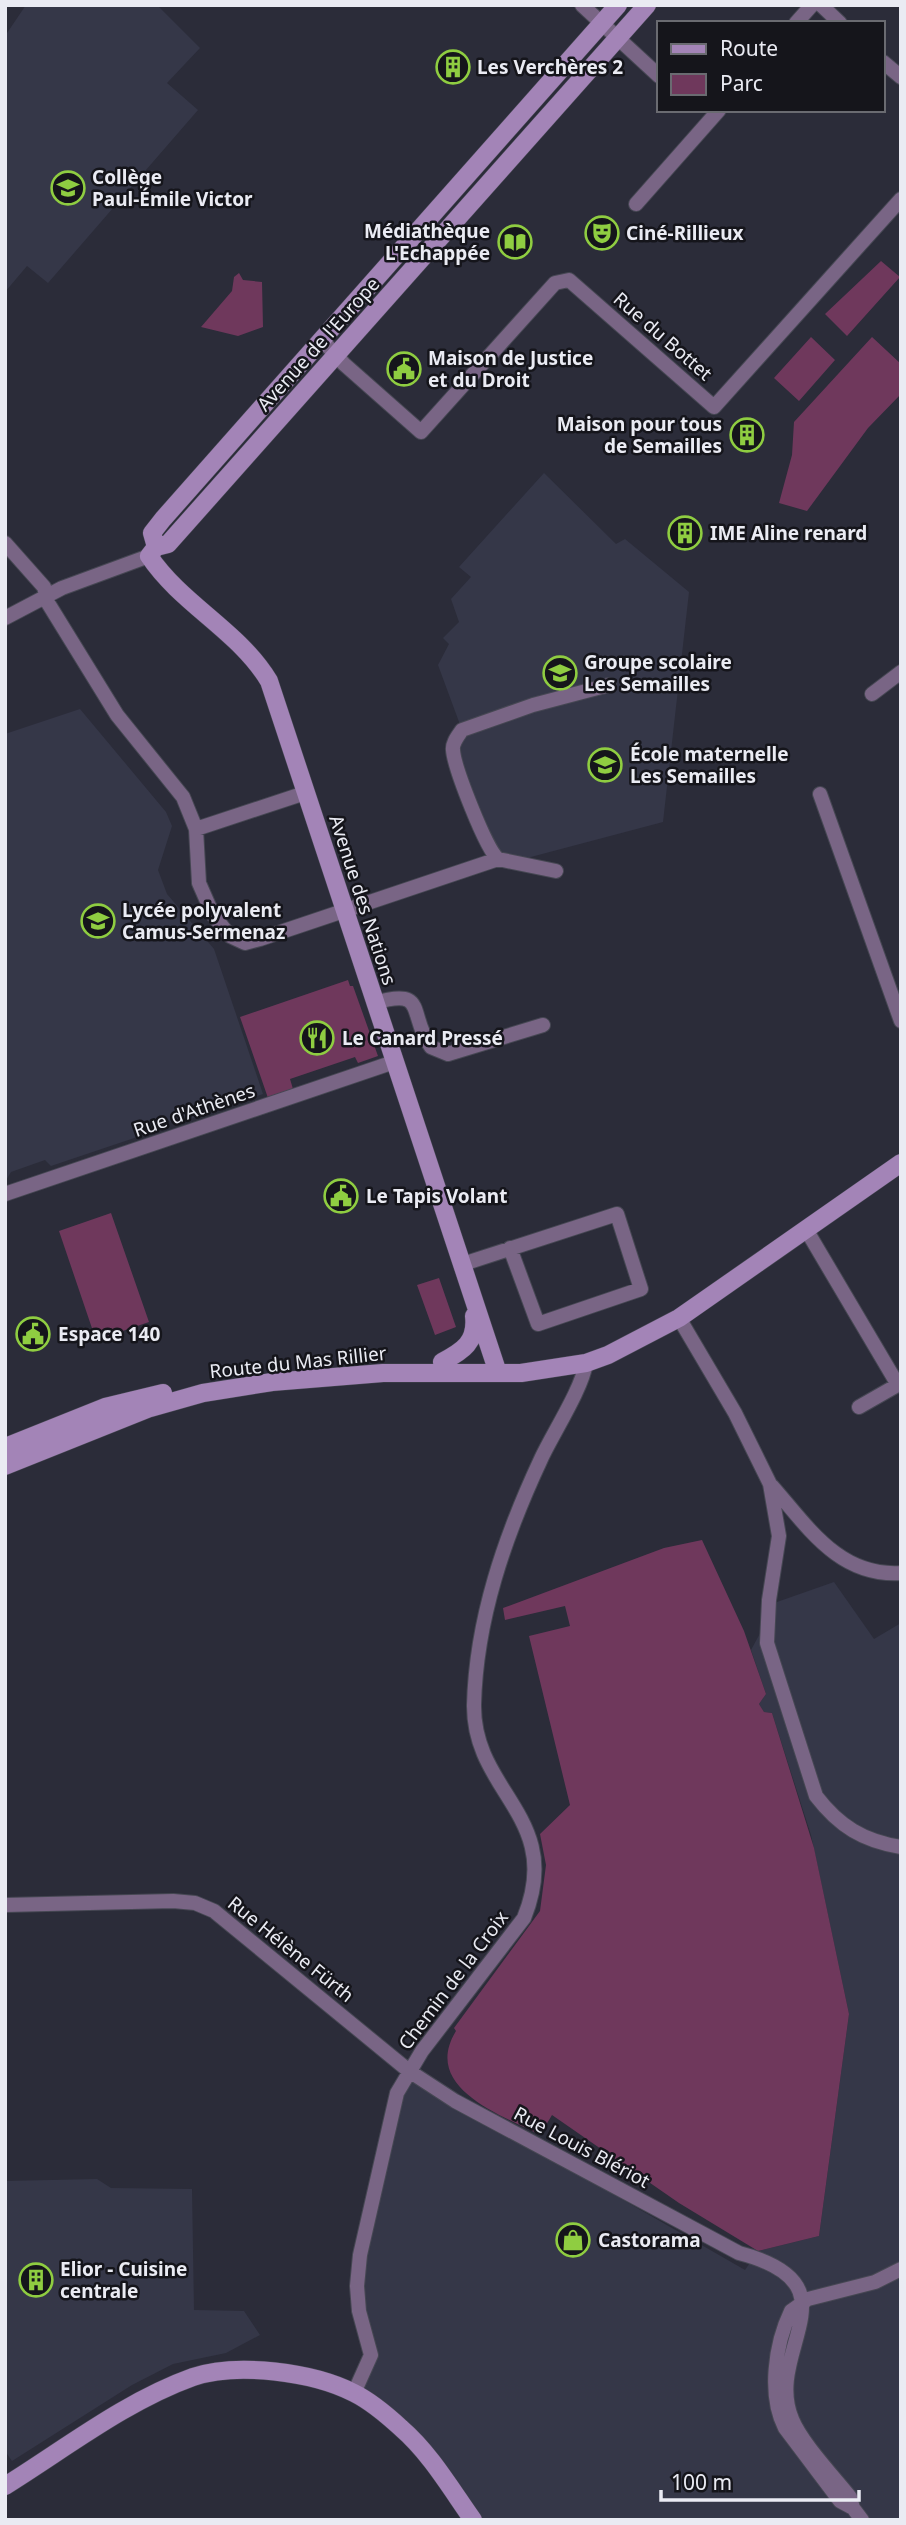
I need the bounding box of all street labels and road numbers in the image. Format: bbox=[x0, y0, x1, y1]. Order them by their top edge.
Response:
street label: Avenue de l'Europe bbox=[251, 271, 385, 417]
street label: Rue du Bottet bbox=[608, 286, 718, 386]
street label: Avenue des Nations bbox=[323, 812, 403, 988]
street label: Rue d'Athènes bbox=[130, 1077, 258, 1143]
street label: Route du Mas Rillier bbox=[208, 1340, 388, 1384]
street label: Rue Hélène Fürth bbox=[223, 1890, 359, 2008]
street label: Chemin de la Croix bbox=[392, 1905, 514, 2055]
street label: Rue Louis Blériot bbox=[509, 2100, 655, 2194]

